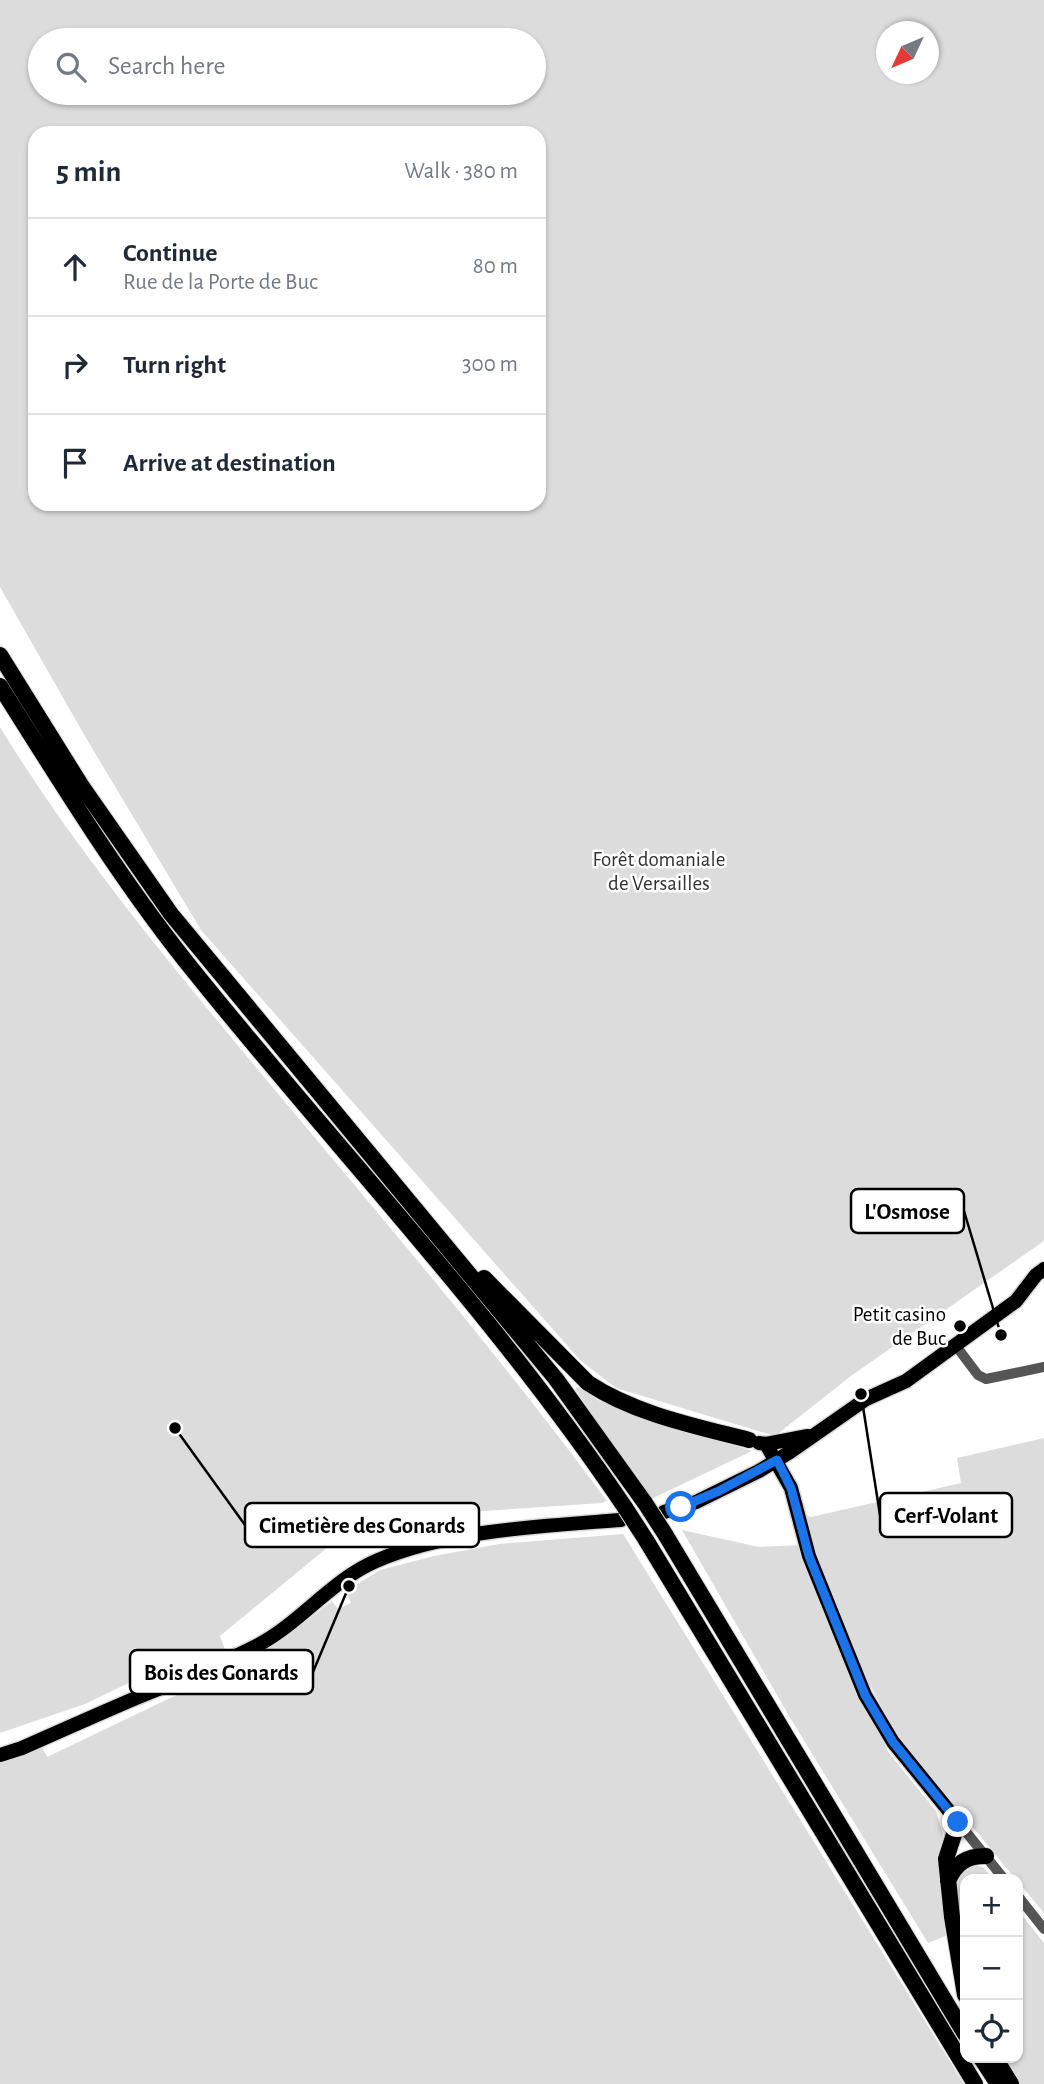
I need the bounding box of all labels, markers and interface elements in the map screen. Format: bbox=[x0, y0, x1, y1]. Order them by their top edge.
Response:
north arrow bbox=[876, 21, 939, 84]
search box bbox=[28, 28, 546, 105]
icon: search bbox=[52, 48, 90, 86]
text: Search here bbox=[108, 53, 226, 79]
text: 5 min bbox=[56, 157, 121, 187]
text: Walk · 380 m bbox=[404, 160, 518, 183]
text: Continue bbox=[123, 240, 218, 266]
icon: ahead bbox=[56, 248, 94, 286]
text: 80 m bbox=[473, 255, 518, 278]
text: Rue de la Porte de Buc bbox=[123, 271, 318, 294]
icon: right bbox=[56, 346, 94, 384]
text: Turn right bbox=[123, 352, 226, 378]
text: 300 m bbox=[462, 353, 518, 376]
icon: arrive bbox=[56, 444, 94, 482]
text: Arrive at destination bbox=[123, 450, 336, 476]
park label: Forêt domaniale de Versailles bbox=[593, 849, 725, 894]
callout: L'Osmose bbox=[851, 1189, 964, 1233]
text: L'Osmose bbox=[864, 1201, 950, 1224]
place label: Petit casino de Buc bbox=[853, 1304, 946, 1349]
marker: Petit casino de Buc bbox=[952, 1318, 968, 1334]
route start bbox=[665, 1491, 696, 1522]
callout: Cerf-Volant bbox=[880, 1493, 1012, 1537]
callout: Cimetière des Gonards bbox=[245, 1503, 479, 1547]
text: Cerf-Volant bbox=[894, 1505, 998, 1528]
text: Cimetière des Gonards bbox=[259, 1515, 465, 1538]
callout: Bois des Gonards bbox=[130, 1650, 313, 1694]
text: Bois des Gonards bbox=[144, 1662, 299, 1685]
route end bbox=[942, 1806, 973, 1837]
map controls bbox=[960, 1874, 1023, 2063]
button: + bbox=[960, 1874, 1023, 1937]
button: − bbox=[960, 1937, 1023, 2000]
button: locate bbox=[960, 2000, 1023, 2063]

